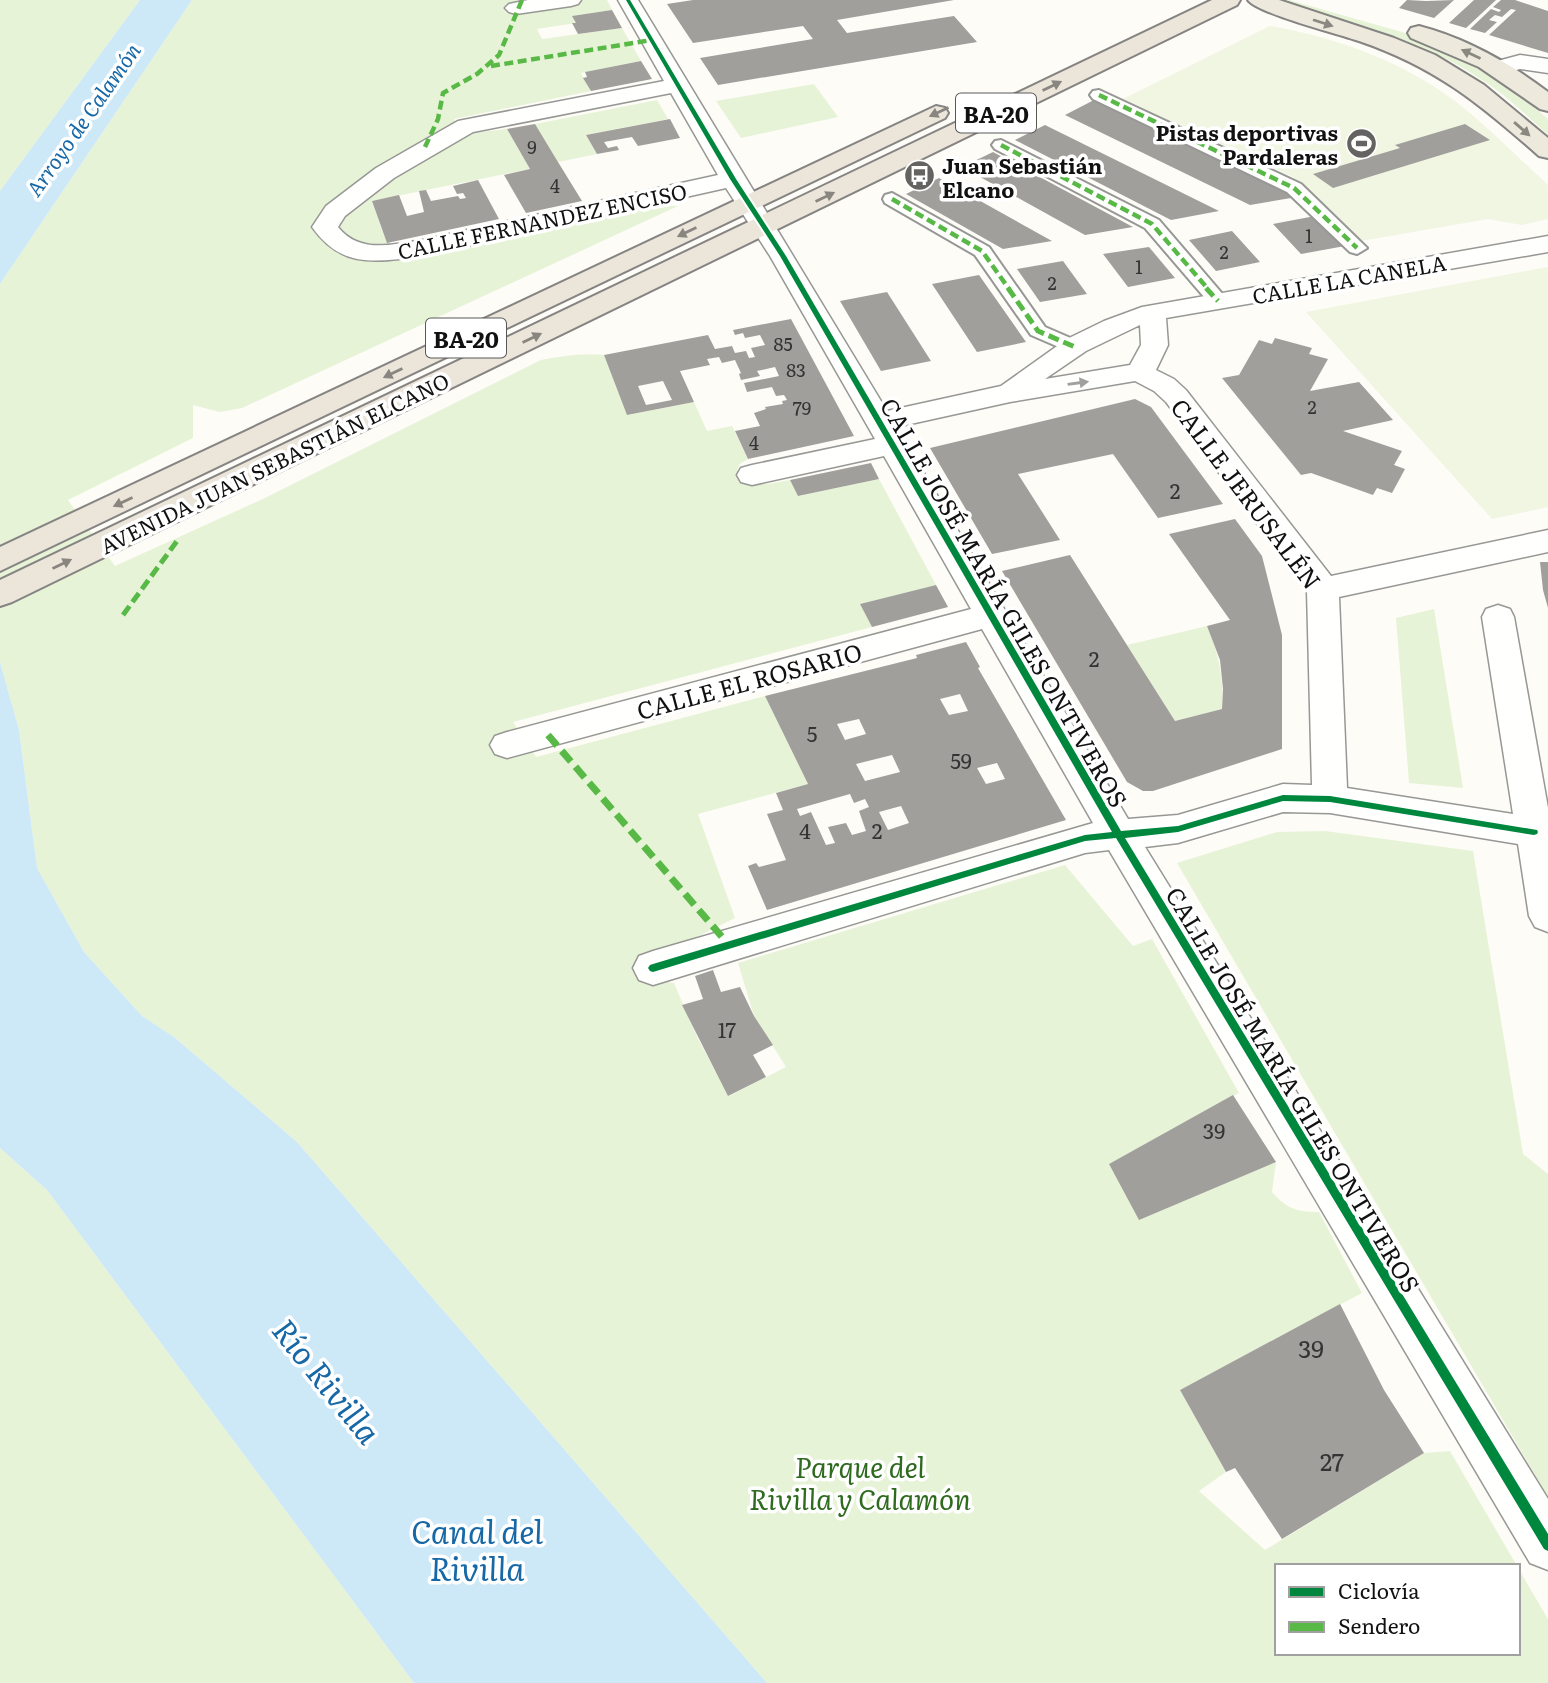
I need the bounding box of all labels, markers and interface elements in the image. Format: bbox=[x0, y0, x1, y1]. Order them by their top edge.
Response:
one-way arrow bbox=[1313, 18, 1334, 29]
water label: Arroyo de Calamón bbox=[17, 36, 147, 202]
one-way arrow bbox=[1461, 48, 1481, 60]
one-way arrow bbox=[1042, 80, 1062, 92]
road number: BA-20 bbox=[956, 94, 1036, 132]
one-way arrow bbox=[929, 106, 949, 118]
place label: Pistas deportivas Pardaleras bbox=[1155, 116, 1338, 171]
one-way arrow bbox=[1513, 121, 1531, 137]
sports icon: Pistas deportivas Pardaleras bbox=[1344, 126, 1378, 160]
house number: 9 bbox=[527, 133, 537, 160]
place label: Juan Sebastián Elcano bbox=[942, 149, 1103, 204]
bus stop icon: Juan Sebastián Elcano bbox=[902, 159, 936, 193]
house number: 4 bbox=[550, 172, 560, 199]
street label: CALLE FERNANDEZ ENCISO bbox=[395, 174, 689, 266]
one-way arrow bbox=[815, 191, 835, 202]
house number: 1 bbox=[1305, 222, 1313, 249]
one-way arrow bbox=[677, 226, 697, 238]
house number: 2 bbox=[1219, 238, 1229, 265]
street label: CALLE LA CANELA bbox=[1250, 246, 1449, 310]
house number: 1 bbox=[1135, 253, 1143, 280]
house number: 2 bbox=[1047, 269, 1057, 296]
road number: BA-20 bbox=[426, 318, 506, 358]
house number: 85 bbox=[773, 330, 793, 357]
one-way arrow bbox=[522, 333, 542, 344]
house number: 83 bbox=[786, 356, 806, 383]
street label: AVENIDA JUAN SEBASTIÁN ELCANO bbox=[94, 364, 454, 560]
one-way arrow bbox=[383, 367, 403, 378]
one-way arrow bbox=[1067, 377, 1089, 388]
street label: CALLE JERUSALÉN bbox=[1164, 390, 1330, 596]
street label: CALLE JOSÉ MARÍA GILES ONTIVEROS bbox=[873, 391, 1137, 813]
house number: 2 bbox=[1307, 393, 1317, 420]
house number: 79 bbox=[793, 394, 811, 421]
house number: 4 bbox=[749, 429, 759, 456]
house number: 2 bbox=[1170, 474, 1180, 505]
one-way arrow bbox=[113, 496, 133, 508]
one-way arrow bbox=[51, 559, 72, 570]
street label: CALLE EL ROSARIO bbox=[633, 633, 865, 727]
house number: 2 bbox=[1089, 642, 1099, 673]
house number: 5 bbox=[807, 717, 817, 748]
house number: 59 bbox=[950, 744, 972, 775]
house number: 4 bbox=[799, 814, 811, 845]
house number: 2 bbox=[872, 814, 882, 845]
street label: CALLE JOSÉ MARÍA GILES ONTIVEROS bbox=[1159, 880, 1429, 1298]
house number: 17 bbox=[718, 1013, 737, 1044]
house number: 39 bbox=[1203, 1114, 1225, 1145]
water label: Río Rivilla bbox=[262, 1307, 394, 1454]
house number: 39 bbox=[1298, 1330, 1324, 1365]
house number: 27 bbox=[1320, 1443, 1344, 1478]
park label: Parque del Rivilla y Calamón bbox=[749, 1445, 971, 1519]
water label: Canal del Rivilla bbox=[411, 1506, 543, 1591]
legend bbox=[1275, 1564, 1520, 1655]
text: Ciclovía bbox=[1338, 1574, 1420, 1605]
text: Sendero bbox=[1338, 1609, 1420, 1640]

